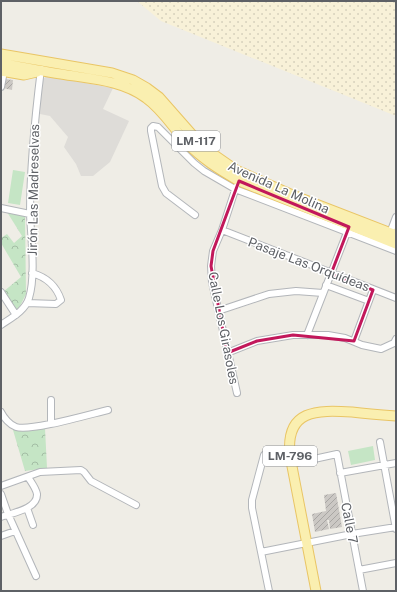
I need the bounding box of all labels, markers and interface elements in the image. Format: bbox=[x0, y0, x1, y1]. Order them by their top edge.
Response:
street label: Jirón Las Madreselvas bbox=[25, 124, 42, 256]
road number: LM-117 bbox=[172, 131, 220, 151]
street label: Avenida La Molina bbox=[226, 158, 332, 217]
street label: Pasaje Las Orquídeas bbox=[246, 234, 372, 295]
street label: Calle Los Girasoles bbox=[205, 271, 242, 386]
road number: LM-796 bbox=[263, 446, 317, 466]
street label: Calle 7 bbox=[338, 501, 361, 545]

